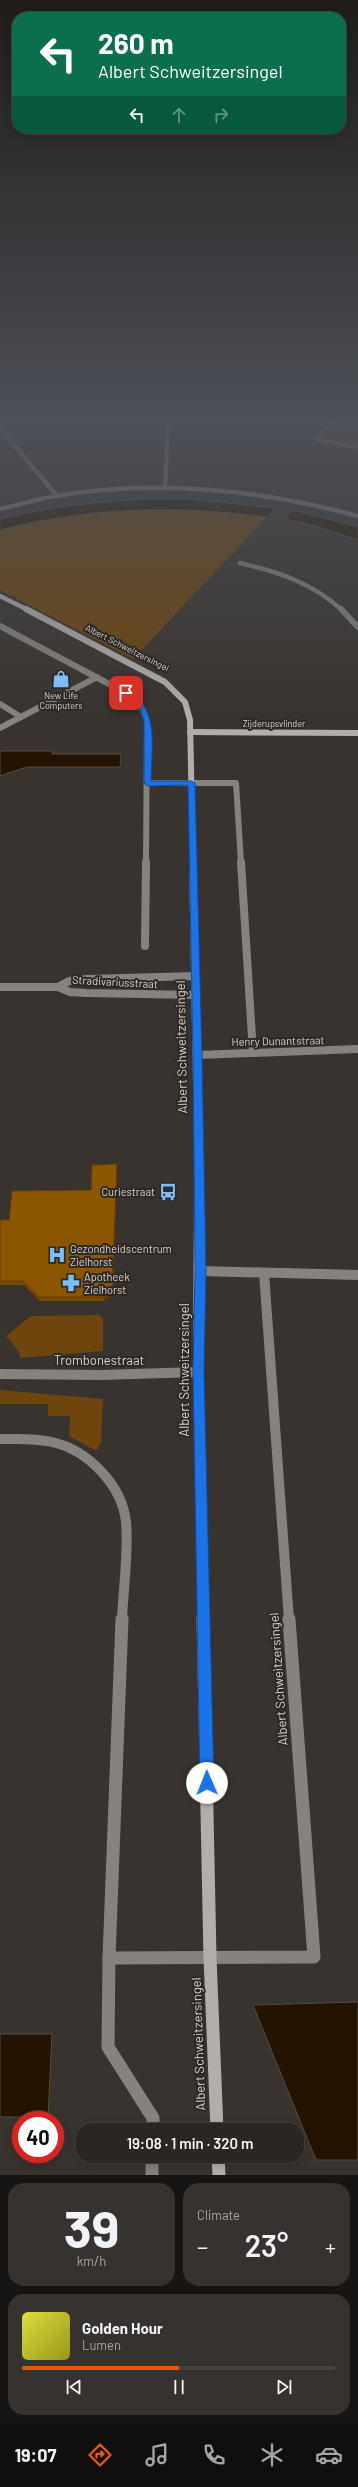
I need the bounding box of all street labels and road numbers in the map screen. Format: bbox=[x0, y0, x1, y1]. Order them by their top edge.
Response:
street label: Albert Schweitzersingel bbox=[84, 622, 171, 673]
street label: Zijderupsvlinder bbox=[243, 718, 306, 729]
street label: Stradivariusstraat bbox=[72, 973, 158, 990]
street label: Albert Schweitzersingel bbox=[172, 980, 190, 1114]
street label: Henry Dunantstraat bbox=[231, 1033, 325, 1048]
street label: Albert Schweitzersingel bbox=[176, 1303, 192, 1437]
street label: Trombonestraat bbox=[54, 1352, 144, 1368]
street label: Albert Schweitzersingel bbox=[265, 1612, 291, 1746]
street label: Albert Schweitzersingel bbox=[188, 1977, 208, 2111]

